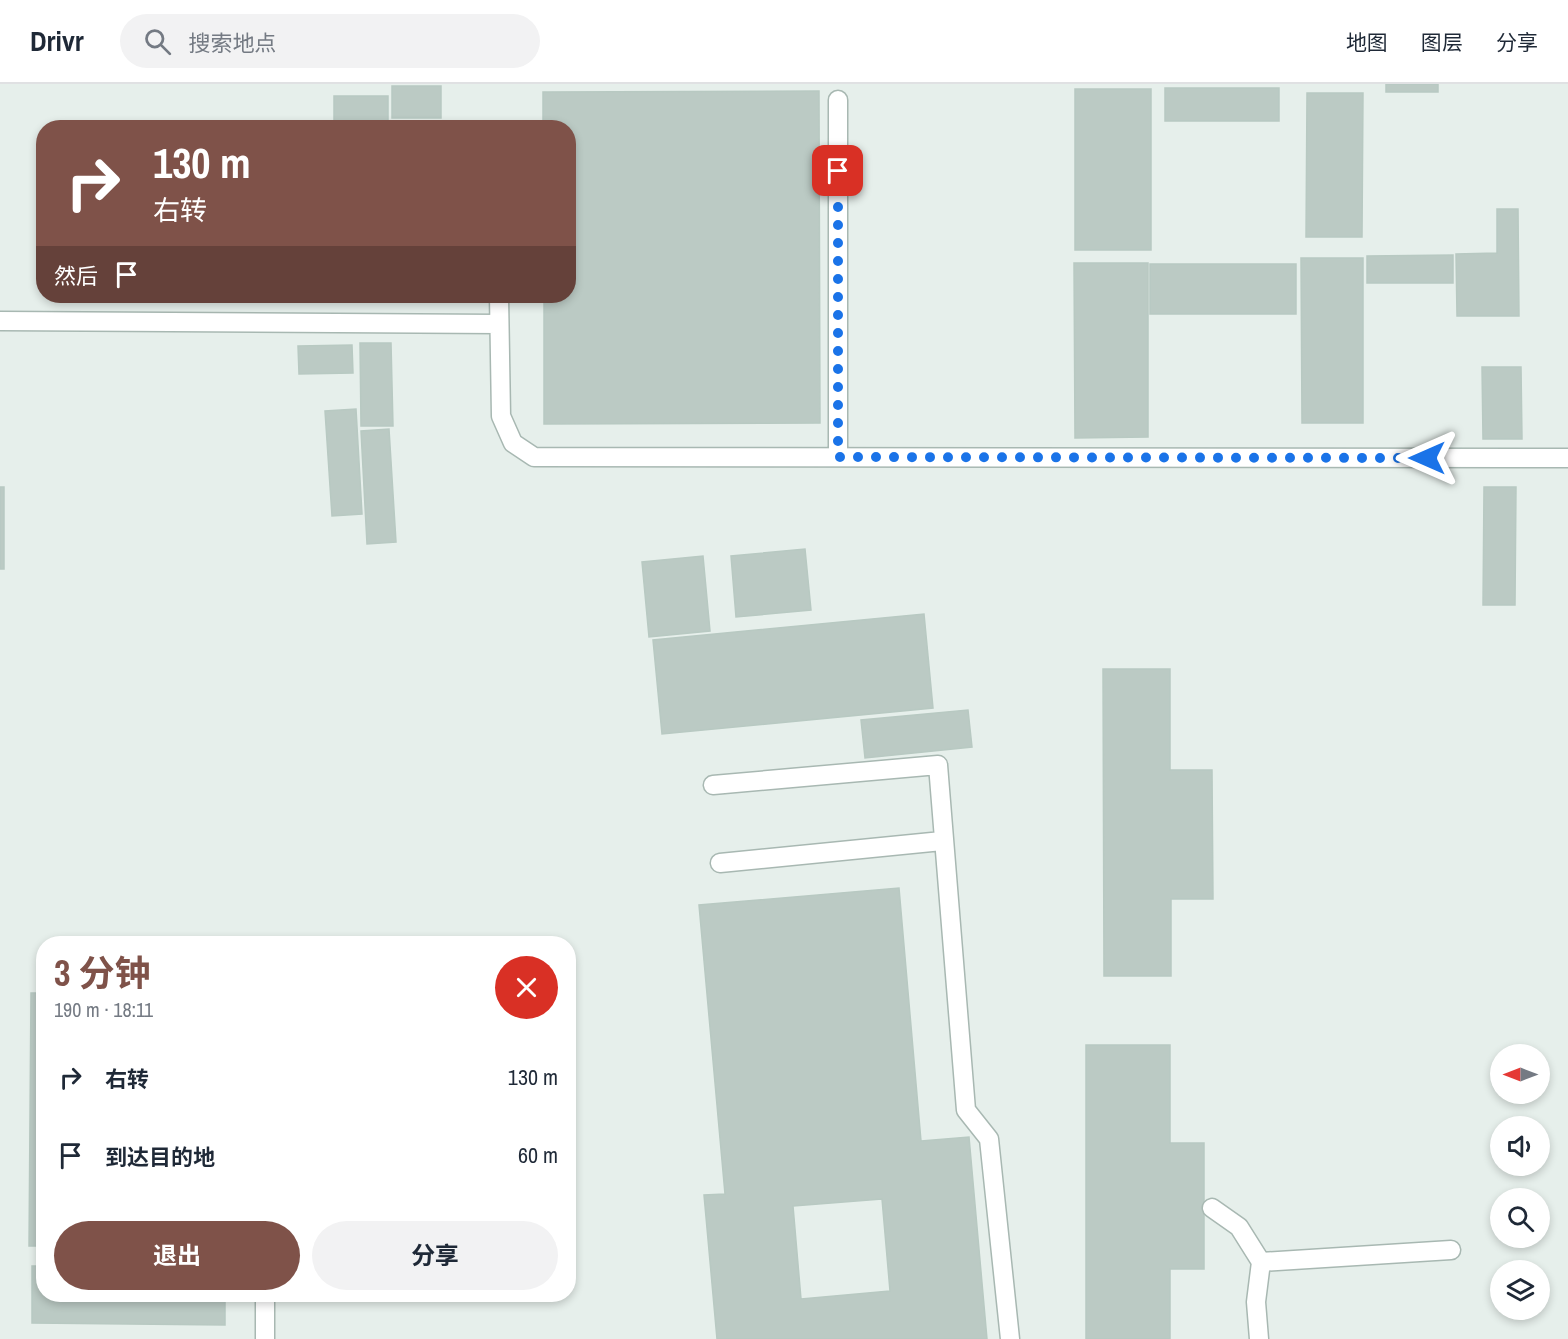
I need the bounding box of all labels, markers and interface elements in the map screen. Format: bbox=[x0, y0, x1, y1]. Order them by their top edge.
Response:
search box bbox=[120, 14, 540, 68]
text: Drivr bbox=[30, 22, 84, 60]
icon: search bbox=[141, 25, 174, 58]
text: 搜索地点 bbox=[189, 28, 277, 58]
text: 地图 bbox=[1346, 28, 1388, 57]
text: 图层 bbox=[1421, 28, 1463, 57]
text: 分享 bbox=[1496, 28, 1538, 57]
text: 130 m bbox=[153, 135, 251, 191]
icon: right bbox=[54, 144, 132, 222]
pin bbox=[812, 145, 863, 196]
icon: arrive bbox=[821, 154, 854, 187]
text: 右转 bbox=[153, 192, 207, 228]
icon: arrive bbox=[110, 258, 143, 291]
text: 然后 bbox=[54, 261, 98, 291]
position arrow bbox=[1395, 426, 1459, 490]
text: 3 分钟 bbox=[54, 949, 151, 997]
button: close bbox=[495, 956, 558, 1019]
text: 190 m · 18:11 bbox=[54, 996, 153, 1023]
north arrow bbox=[1490, 1044, 1550, 1104]
map controls bbox=[1490, 1044, 1550, 1320]
icon: right bbox=[54, 1061, 87, 1094]
text: 130 m bbox=[508, 1062, 558, 1092]
text: 右转 bbox=[105, 1064, 149, 1094]
button: sound bbox=[1490, 1116, 1550, 1176]
icon: arrive bbox=[54, 1139, 87, 1172]
text: 60 m bbox=[518, 1140, 558, 1170]
text: 到达目的地 bbox=[105, 1142, 215, 1172]
button: search bbox=[1490, 1188, 1550, 1248]
button: 退出 bbox=[54, 1221, 300, 1290]
button: 分享 bbox=[312, 1221, 558, 1290]
button: layers bbox=[1490, 1260, 1550, 1320]

